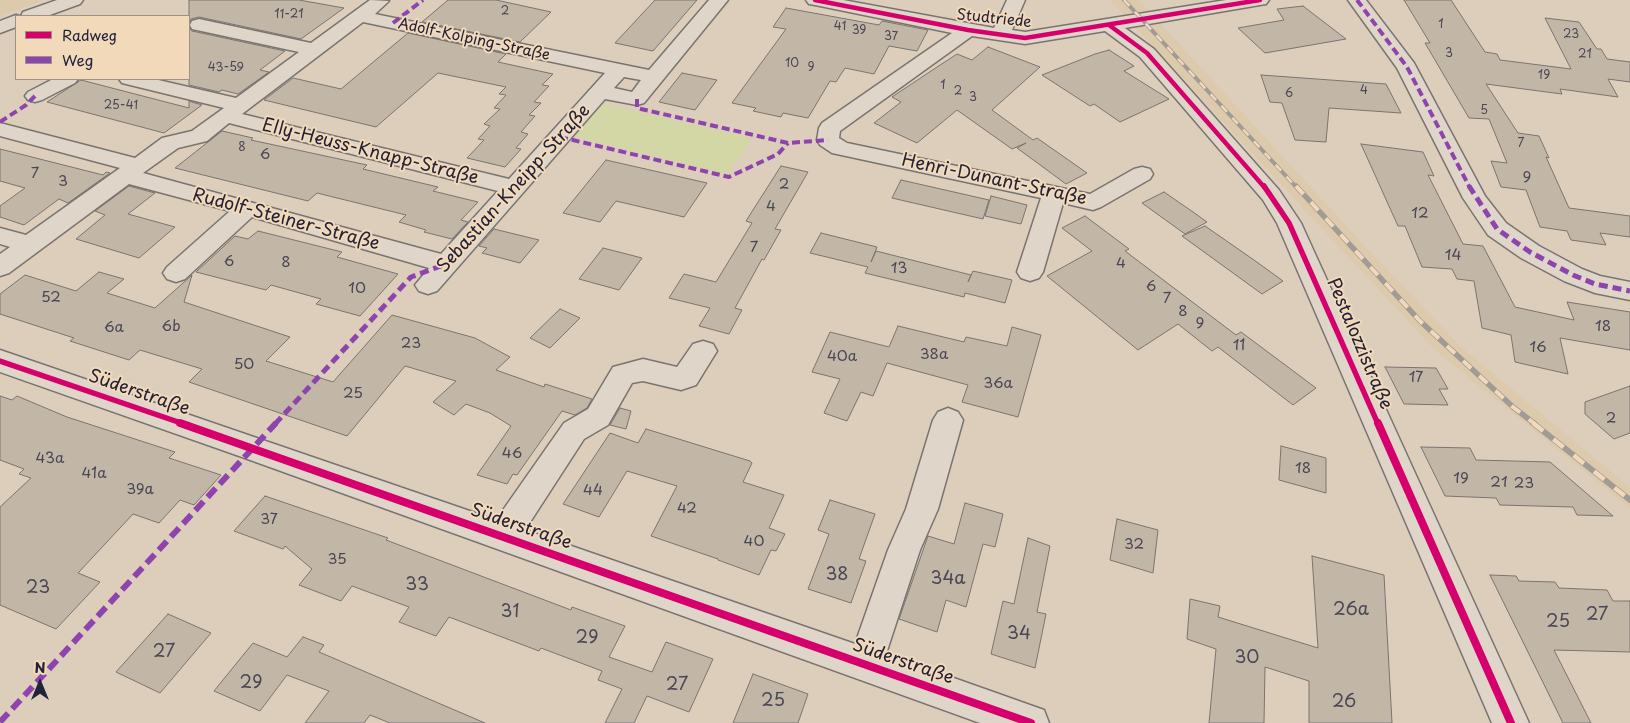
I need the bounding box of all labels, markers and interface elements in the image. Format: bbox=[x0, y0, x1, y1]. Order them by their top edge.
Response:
house number: 2 bbox=[501, 5, 509, 19]
street label: Studtriede bbox=[956, 6, 1032, 32]
house number: 11-21 bbox=[274, 8, 304, 22]
legend bbox=[15, 15, 190, 80]
street label: Adolf-Kolping-Straße bbox=[396, 15, 552, 65]
house number: 1 bbox=[1438, 18, 1444, 32]
house number: 41 bbox=[834, 20, 846, 34]
text: Radweg bbox=[62, 23, 117, 46]
house number: 39 bbox=[852, 24, 866, 38]
house number: 23 bbox=[1563, 28, 1579, 42]
house number: 37 bbox=[884, 30, 898, 44]
house number: 3 bbox=[1445, 47, 1453, 61]
text: Weg bbox=[62, 48, 93, 71]
house number: 21 bbox=[1578, 48, 1592, 62]
house number: 10 bbox=[785, 57, 799, 71]
house number: 43-59 bbox=[208, 61, 244, 75]
house number: 9 bbox=[807, 61, 815, 75]
house number: 19 bbox=[1538, 69, 1550, 83]
house number: 1 bbox=[940, 79, 946, 93]
house number: 4 bbox=[1360, 84, 1368, 98]
house number: 2 bbox=[954, 85, 962, 99]
house number: 6 bbox=[1285, 87, 1293, 101]
house number: 3 bbox=[969, 91, 977, 105]
house number: 25-41 bbox=[104, 99, 138, 113]
street label: Sebastian-Kneipp-Straße bbox=[433, 100, 595, 278]
house number: 5 bbox=[1480, 104, 1488, 118]
street label: Elly-Heuss-Knapp-Straße bbox=[259, 115, 481, 189]
house number: 7 bbox=[1518, 137, 1524, 151]
house number: 8 bbox=[238, 141, 246, 155]
house number: 6 bbox=[260, 146, 270, 164]
street label: Henri-Dunant-Straße bbox=[899, 150, 1089, 210]
house number: 7 bbox=[31, 165, 39, 183]
house number: 9 bbox=[1523, 169, 1531, 187]
house number: 3 bbox=[58, 173, 68, 191]
house number: 2 bbox=[779, 176, 789, 194]
street label: Rudolf-Steiner-Straße bbox=[190, 185, 382, 255]
house number: 4 bbox=[766, 198, 776, 216]
house number: 12 bbox=[1411, 205, 1429, 223]
house number: 7 bbox=[750, 239, 758, 257]
house number: 14 bbox=[1445, 247, 1461, 265]
house number: 6 bbox=[224, 253, 234, 271]
house number: 8 bbox=[281, 254, 291, 272]
house number: 4 bbox=[1116, 255, 1126, 273]
house number: 13 bbox=[891, 260, 907, 278]
street label: Pestalozzistraße bbox=[1322, 275, 1396, 413]
house number: 6 bbox=[1146, 278, 1156, 296]
house number: 10 bbox=[348, 280, 366, 298]
house number: 52 bbox=[41, 289, 61, 307]
house number: 7 bbox=[1163, 290, 1171, 308]
house number: 8 bbox=[1178, 303, 1188, 321]
house number: 9 bbox=[1196, 315, 1204, 333]
house number: 6b bbox=[161, 318, 181, 336]
house number: 18 bbox=[1595, 318, 1611, 336]
house number: 6a bbox=[104, 319, 124, 337]
house number: 23 bbox=[401, 335, 421, 353]
house number: 11 bbox=[1233, 337, 1245, 355]
house number: 16 bbox=[1529, 339, 1547, 357]
house number: 38a bbox=[920, 346, 948, 364]
house number: 40a bbox=[827, 348, 857, 366]
house number: 50 bbox=[234, 356, 254, 374]
street label: Süderstraße bbox=[86, 366, 192, 420]
house number: 17 bbox=[1409, 369, 1423, 387]
house number: 36a bbox=[983, 375, 1013, 393]
house number: 25 bbox=[343, 385, 363, 403]
house number: 2 bbox=[1606, 410, 1616, 428]
house number: 46 bbox=[502, 445, 522, 463]
house number: 43a bbox=[36, 450, 64, 468]
house number: 18 bbox=[1295, 460, 1311, 478]
house number: 41a bbox=[81, 465, 107, 483]
house number: 19 bbox=[1453, 470, 1469, 488]
house number: 21 bbox=[1490, 474, 1508, 492]
house number: 23 bbox=[1514, 475, 1534, 493]
house number: 39a bbox=[126, 481, 154, 499]
house number: 44 bbox=[583, 482, 603, 500]
street label: Süderstraße bbox=[468, 500, 574, 554]
house number: 42 bbox=[677, 500, 697, 518]
house number: 37 bbox=[260, 511, 278, 529]
house number: 40 bbox=[744, 533, 764, 551]
house number: 32 bbox=[1124, 536, 1144, 554]
house number: 35 bbox=[327, 551, 347, 569]
house number: 38 bbox=[825, 564, 849, 586]
house number: 34a bbox=[930, 568, 966, 590]
house number: 33 bbox=[405, 574, 429, 596]
house number: 23 bbox=[26, 577, 50, 599]
house number: 26a bbox=[1333, 599, 1369, 621]
house number: 31 bbox=[501, 601, 519, 623]
house number: 27 bbox=[1586, 604, 1608, 626]
house number: 25 bbox=[1546, 611, 1570, 633]
house number: 34 bbox=[1007, 623, 1031, 645]
house number: 29 bbox=[576, 627, 598, 649]
street label: Süderstraße bbox=[850, 635, 956, 689]
house number: 27 bbox=[153, 641, 175, 663]
house number: 30 bbox=[1234, 647, 1260, 669]
text: N bbox=[34, 657, 46, 678]
north arrow bbox=[15, 658, 65, 708]
house number: 29 bbox=[240, 672, 262, 694]
house number: 27 bbox=[666, 674, 688, 696]
house number: 25 bbox=[761, 690, 785, 712]
house number: 26 bbox=[1332, 691, 1356, 713]

